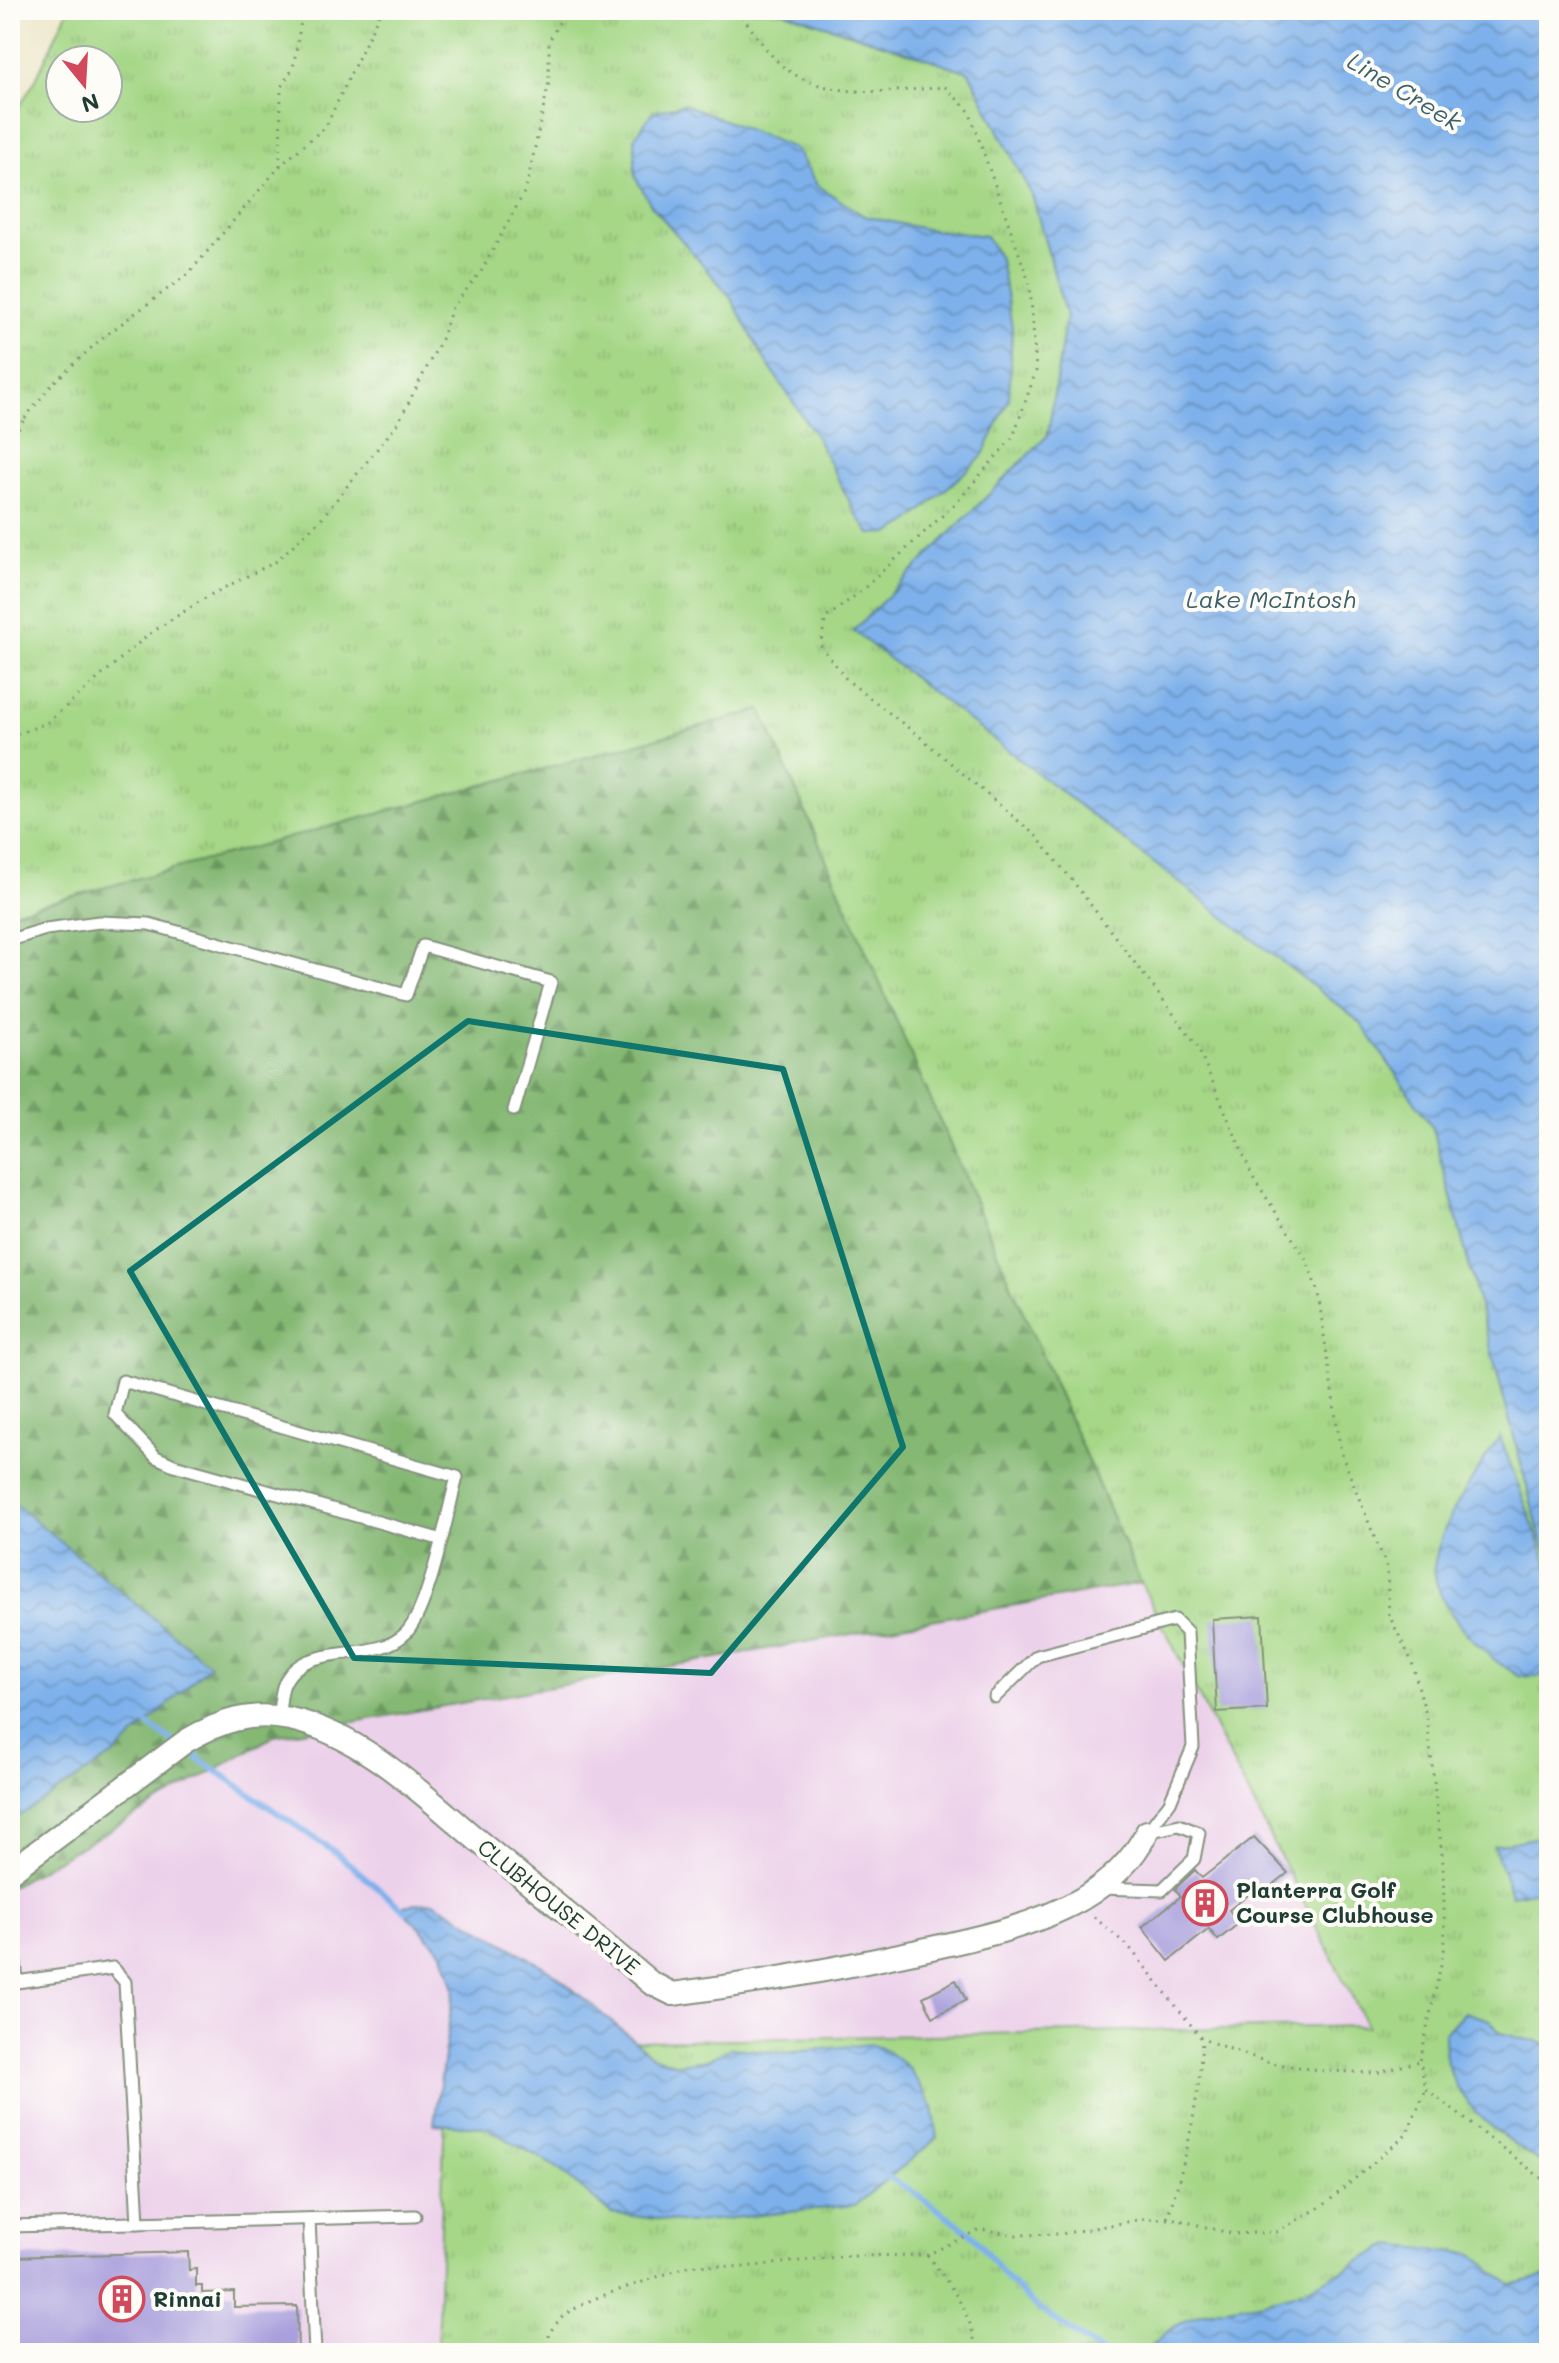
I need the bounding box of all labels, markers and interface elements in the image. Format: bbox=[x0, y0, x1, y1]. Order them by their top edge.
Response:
north arrow bbox=[44, 44, 124, 124]
water label: Line Creek bbox=[1342, 45, 1468, 137]
text: N bbox=[78, 87, 103, 120]
water label: Lake McIntosh bbox=[1186, 583, 1356, 614]
street label: CLUBHOUSE DRIVE bbox=[472, 1832, 647, 1981]
place label: Planterra Golf Course Clubhouse bbox=[1236, 1875, 1434, 1929]
building icon: Planterra Golf Course Clubhouse bbox=[1181, 1879, 1229, 1927]
building icon: Rinnai bbox=[98, 2275, 146, 2323]
place label: Rinnai bbox=[153, 2284, 222, 2313]

